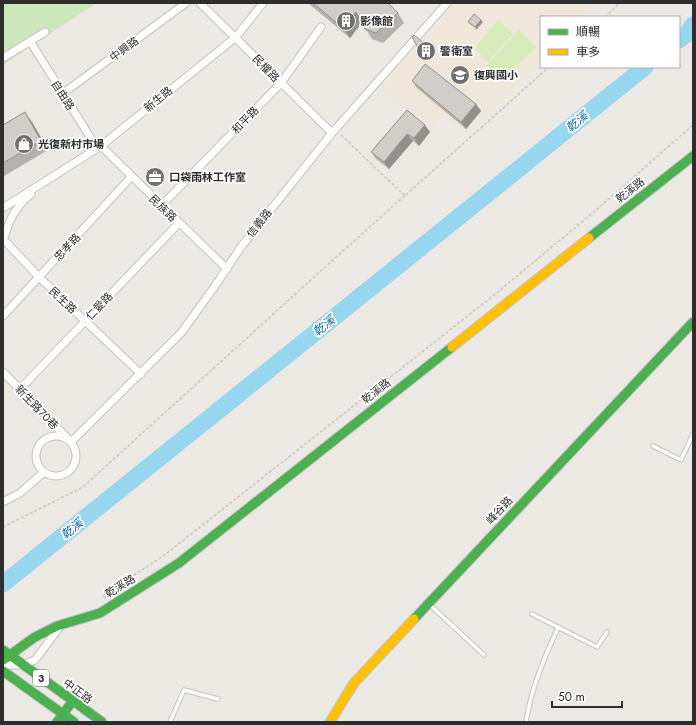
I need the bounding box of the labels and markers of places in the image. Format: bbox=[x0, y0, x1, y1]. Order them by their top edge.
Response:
building icon: 影像館 bbox=[335, 10, 357, 32]
place label: 影像館 bbox=[360, 13, 393, 29]
building icon: 警衛室 bbox=[415, 40, 437, 62]
place label: 警衛室 bbox=[440, 43, 473, 59]
school or university icon: 復興國小 bbox=[449, 64, 471, 86]
place label: 復興國小 bbox=[474, 67, 518, 83]
shop icon: 光復新村市場 bbox=[13, 133, 35, 155]
place label: 光復新村市場 bbox=[38, 136, 104, 152]
office icon: 口袋雨林工作室 bbox=[144, 166, 166, 188]
place label: 口袋雨林工作室 bbox=[169, 169, 246, 185]

